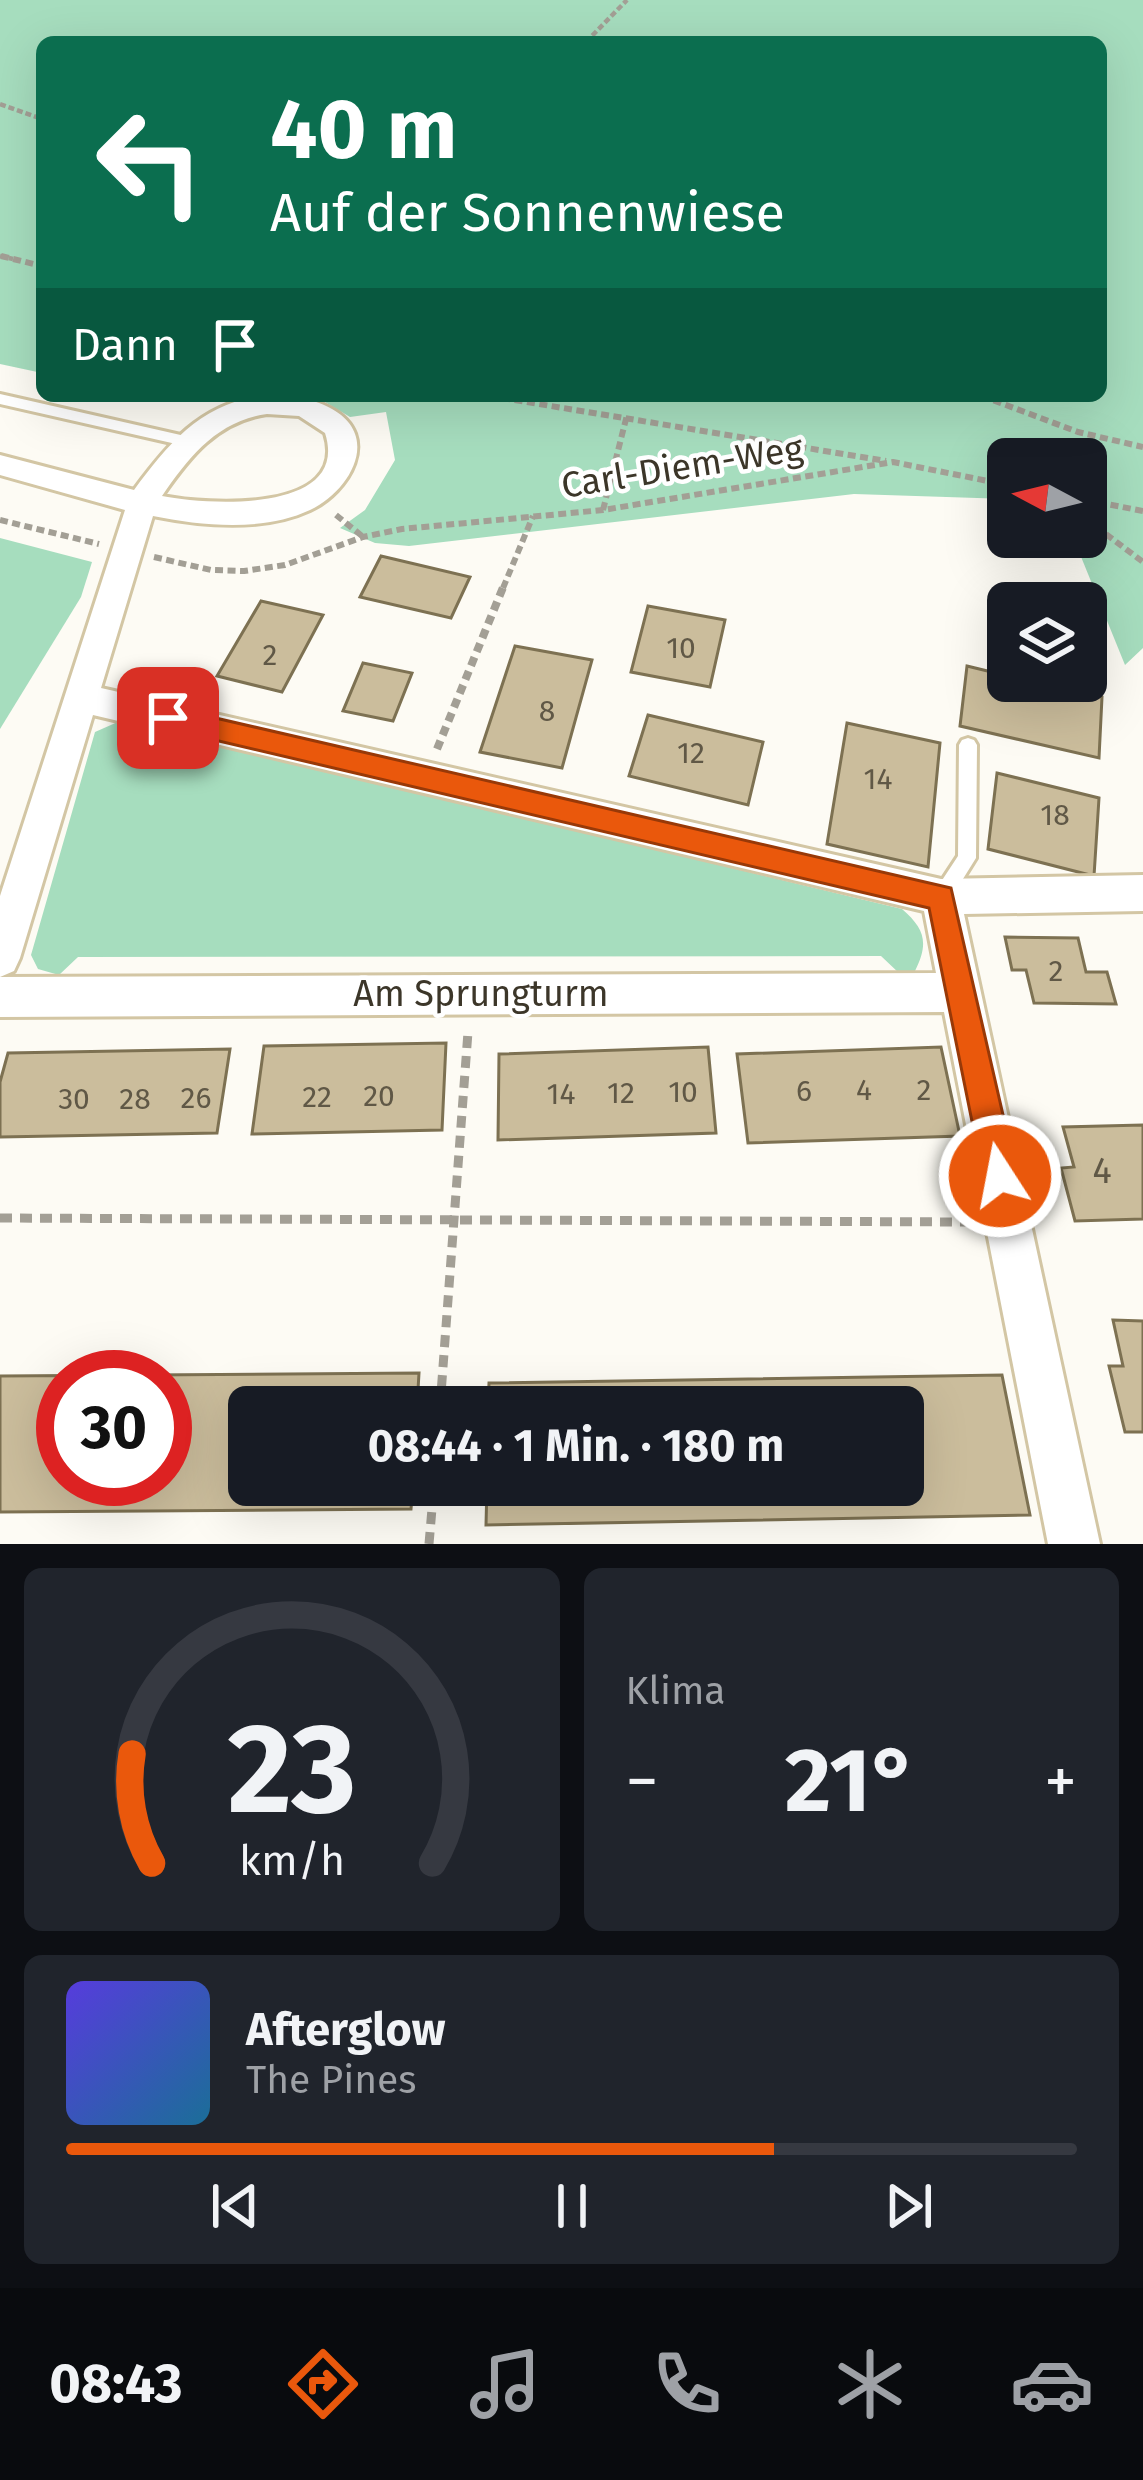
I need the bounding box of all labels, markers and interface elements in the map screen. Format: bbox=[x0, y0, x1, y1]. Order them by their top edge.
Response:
text: 40 m bbox=[270, 79, 458, 180]
icon: left bbox=[72, 84, 228, 240]
text: Auf der Sonnenwiese bbox=[270, 181, 785, 245]
icon: arrive bbox=[202, 312, 268, 378]
text: Dann bbox=[72, 318, 178, 372]
street label: Carl-Diem-Weg bbox=[558, 426, 806, 508]
north arrow bbox=[987, 438, 1107, 558]
map controls bbox=[987, 438, 1107, 702]
button: layers bbox=[987, 582, 1107, 702]
house number: 10 bbox=[666, 630, 696, 666]
house number: 2 bbox=[263, 637, 277, 673]
pin bbox=[117, 667, 219, 769]
icon: arrive bbox=[135, 685, 201, 751]
house number: 8 bbox=[539, 693, 555, 729]
house number: 12 bbox=[677, 735, 705, 771]
house number: 14 bbox=[864, 761, 893, 797]
house number: 18 bbox=[1040, 797, 1070, 833]
house number: 2 bbox=[1049, 953, 1063, 989]
street label: Am Sprungturm bbox=[353, 972, 609, 1016]
house number: 4 bbox=[856, 1072, 872, 1108]
house number: 2 bbox=[917, 1072, 931, 1108]
house number: 6 bbox=[796, 1073, 812, 1109]
house number: 10 bbox=[668, 1074, 698, 1110]
house number: 12 bbox=[607, 1075, 635, 1111]
house number: 14 bbox=[547, 1076, 576, 1112]
house number: 20 bbox=[363, 1078, 395, 1114]
house number: 22 bbox=[302, 1079, 332, 1115]
house number: 26 bbox=[181, 1080, 211, 1116]
house number: 30 bbox=[58, 1081, 90, 1117]
house number: 28 bbox=[119, 1081, 151, 1117]
position arrow bbox=[937, 1113, 1063, 1239]
house number: 4 bbox=[1092, 1149, 1112, 1193]
speed limit sign: 30 bbox=[36, 1350, 192, 1506]
text: 08:44 · 1 Min. · 180 m bbox=[368, 1419, 784, 1473]
text: Klima bbox=[626, 1668, 726, 1714]
text: 23 bbox=[227, 1695, 356, 1845]
text: 21° bbox=[785, 1727, 918, 1835]
text: − bbox=[626, 1742, 659, 1821]
text: + bbox=[1044, 1742, 1077, 1821]
text: km/h bbox=[239, 1834, 345, 1885]
text: Afterglow bbox=[246, 2003, 445, 2057]
text: The Pines bbox=[246, 2057, 417, 2103]
icon: previous bbox=[202, 2173, 268, 2239]
icon: pause bbox=[539, 2173, 605, 2239]
icon: next bbox=[876, 2173, 942, 2239]
icon: directions bbox=[281, 2342, 365, 2426]
icon: music bbox=[463, 2342, 547, 2426]
icon: phone bbox=[645, 2342, 729, 2426]
icon: climate bbox=[828, 2342, 912, 2426]
icon: car bbox=[1010, 2342, 1094, 2426]
text: 08:43 bbox=[49, 2352, 183, 2416]

